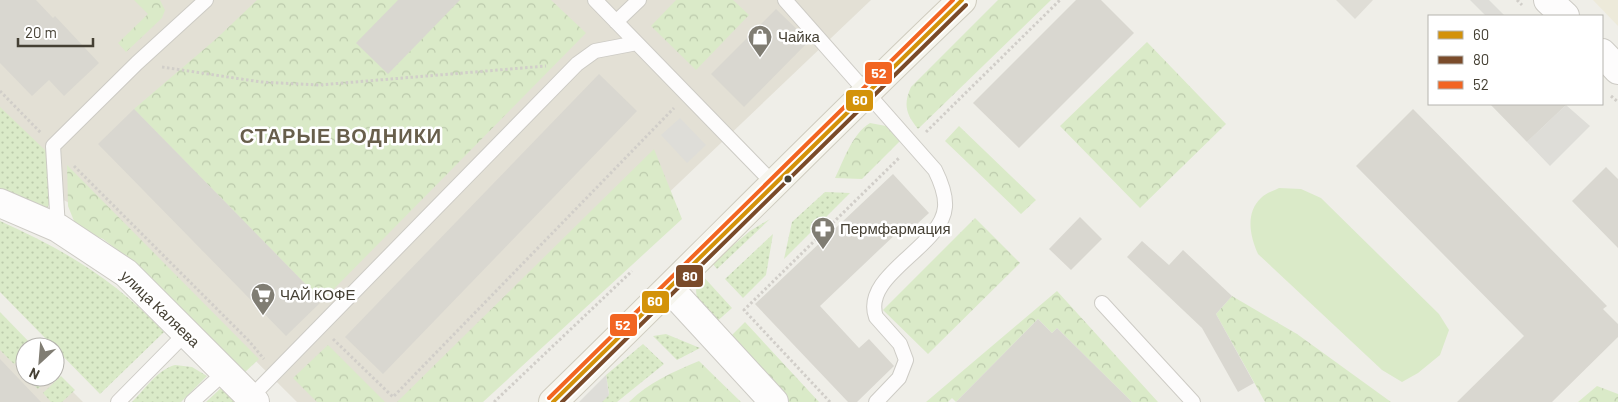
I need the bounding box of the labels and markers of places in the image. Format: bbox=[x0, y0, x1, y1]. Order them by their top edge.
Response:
shop icon: Чайка bbox=[747, 24, 773, 58]
place label: Чайка bbox=[778, 27, 821, 45]
unlabelled marker bbox=[783, 174, 793, 184]
pharmacy icon: Пермфармация bbox=[810, 216, 836, 250]
place label: Пермфармация bbox=[840, 219, 951, 237]
supermarket icon: ЧАЙ КОФЕ bbox=[250, 282, 276, 316]
place label: ЧАЙ КОФЕ bbox=[280, 285, 355, 303]

